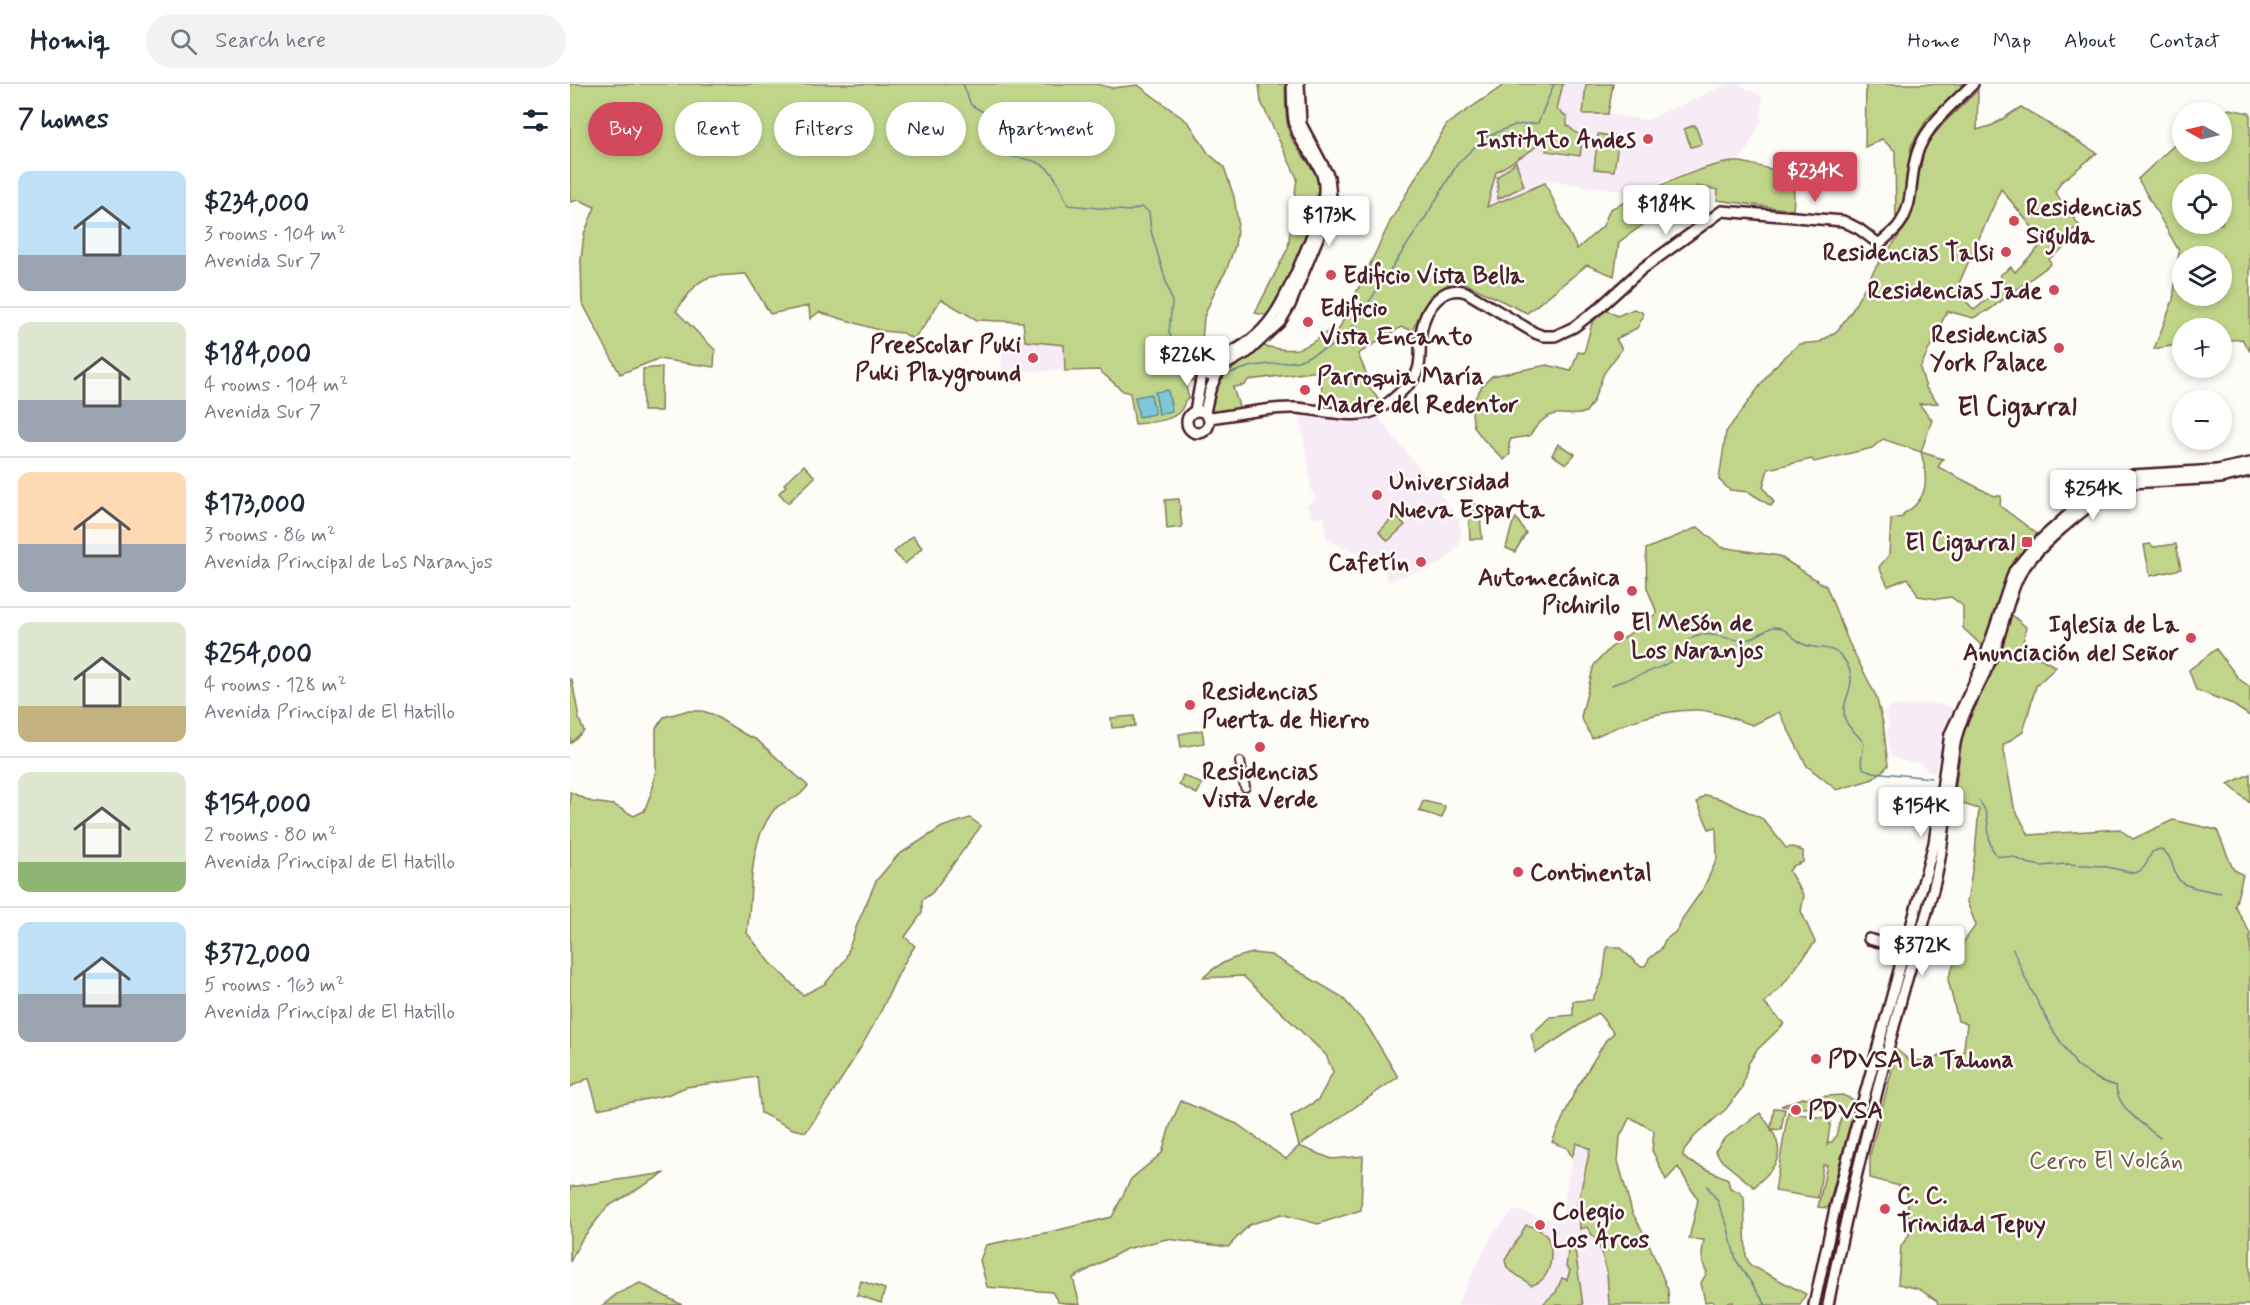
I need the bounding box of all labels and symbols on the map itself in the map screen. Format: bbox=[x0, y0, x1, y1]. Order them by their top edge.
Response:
north arrow bbox=[2172, 102, 2232, 162]
place label: Instituto Andes bbox=[1476, 125, 1637, 156]
marker: Instituto Andes bbox=[1641, 132, 1655, 146]
pin: $234K bbox=[1773, 152, 1857, 203]
pin: $184K bbox=[1624, 185, 1708, 236]
place label: Residencias Sigulda bbox=[2026, 193, 2142, 255]
pin: $173K bbox=[1287, 196, 1371, 247]
marker: Residencias Sigulda bbox=[2007, 214, 2021, 228]
place label: Residencias Talsi bbox=[1823, 238, 1995, 269]
marker: Residencias Talsi bbox=[1999, 245, 2013, 259]
place label: Edificio Vista Bella bbox=[1343, 261, 1525, 292]
marker: Edificio Vista Bella bbox=[1324, 268, 1338, 282]
place label: Residencias Jade bbox=[1868, 276, 2042, 307]
marker: Residencias Jade bbox=[2047, 283, 2061, 297]
place label: Edificio Vista Encanto bbox=[1320, 294, 1473, 353]
marker: Edificio Vista Encanto bbox=[1301, 315, 1315, 329]
place label: Residencias York Palace bbox=[1930, 320, 2048, 379]
place label: Preescolar Puki Puki Playground bbox=[855, 330, 1021, 392]
pin: $226K bbox=[1145, 336, 1229, 387]
marker: Residencias York Palace bbox=[2052, 341, 2066, 355]
marker: Preescolar Puki Puki Playground bbox=[1026, 351, 1040, 365]
place label: Parroquia María Madre del Redentor bbox=[1317, 362, 1519, 421]
marker: Parroquia María Madre del Redentor bbox=[1298, 383, 1312, 397]
district label: El Cigarral bbox=[1957, 391, 2077, 428]
place label: Universidad Nueva Esparta bbox=[1389, 467, 1545, 526]
pin: $254K bbox=[2051, 470, 2135, 521]
marker: Universidad Nueva Esparta bbox=[1370, 488, 1384, 502]
place label: El Cigarral bbox=[1905, 528, 2015, 562]
marker: El Cigarral bbox=[2020, 535, 2034, 549]
place label: Cafetín bbox=[1328, 548, 1409, 579]
marker: Cafetín bbox=[1414, 555, 1428, 569]
place label: Automecánica Pichirilo bbox=[1478, 563, 1620, 622]
marker: Automecánica Pichirilo bbox=[1625, 584, 1639, 598]
place label: El Mesón de Los Naranjos bbox=[1631, 608, 1764, 668]
place label: Iglesia de La Anunciación del Señor bbox=[1963, 610, 2180, 669]
marker: El Mesón de Los Naranjos bbox=[1612, 629, 1626, 643]
marker: Iglesia de La Anunciación del Señor bbox=[2184, 631, 2198, 645]
place label: Residencias Puerta de Hierro bbox=[1202, 677, 1369, 736]
marker: Residencias Puerta de Hierro bbox=[1183, 698, 1197, 712]
marker: Residencias Vista Verde bbox=[1253, 740, 1267, 754]
place label: Residencias Vista Verde bbox=[1202, 757, 1318, 816]
pin: $154K bbox=[1879, 787, 1963, 838]
place label: Continental bbox=[1530, 858, 1652, 889]
marker: Continental bbox=[1511, 865, 1525, 879]
pin: $372K bbox=[1880, 926, 1964, 977]
place label: PDVSA La Tahona bbox=[1828, 1045, 2014, 1076]
marker: PDVSA La Tahona bbox=[1809, 1052, 1823, 1066]
place label: PDVSA bbox=[1808, 1096, 1883, 1127]
marker: PDVSA bbox=[1789, 1103, 1803, 1117]
park label: Cerro El Volcán bbox=[2029, 1146, 2183, 1177]
place label: C. C. Trinidad Tepuy bbox=[1897, 1181, 2046, 1240]
place label: Colegio Los Arcos bbox=[1552, 1197, 1650, 1256]
marker: C. C. Trinidad Tepuy bbox=[1878, 1202, 1892, 1216]
marker: Colegio Los Arcos bbox=[1533, 1218, 1547, 1232]

